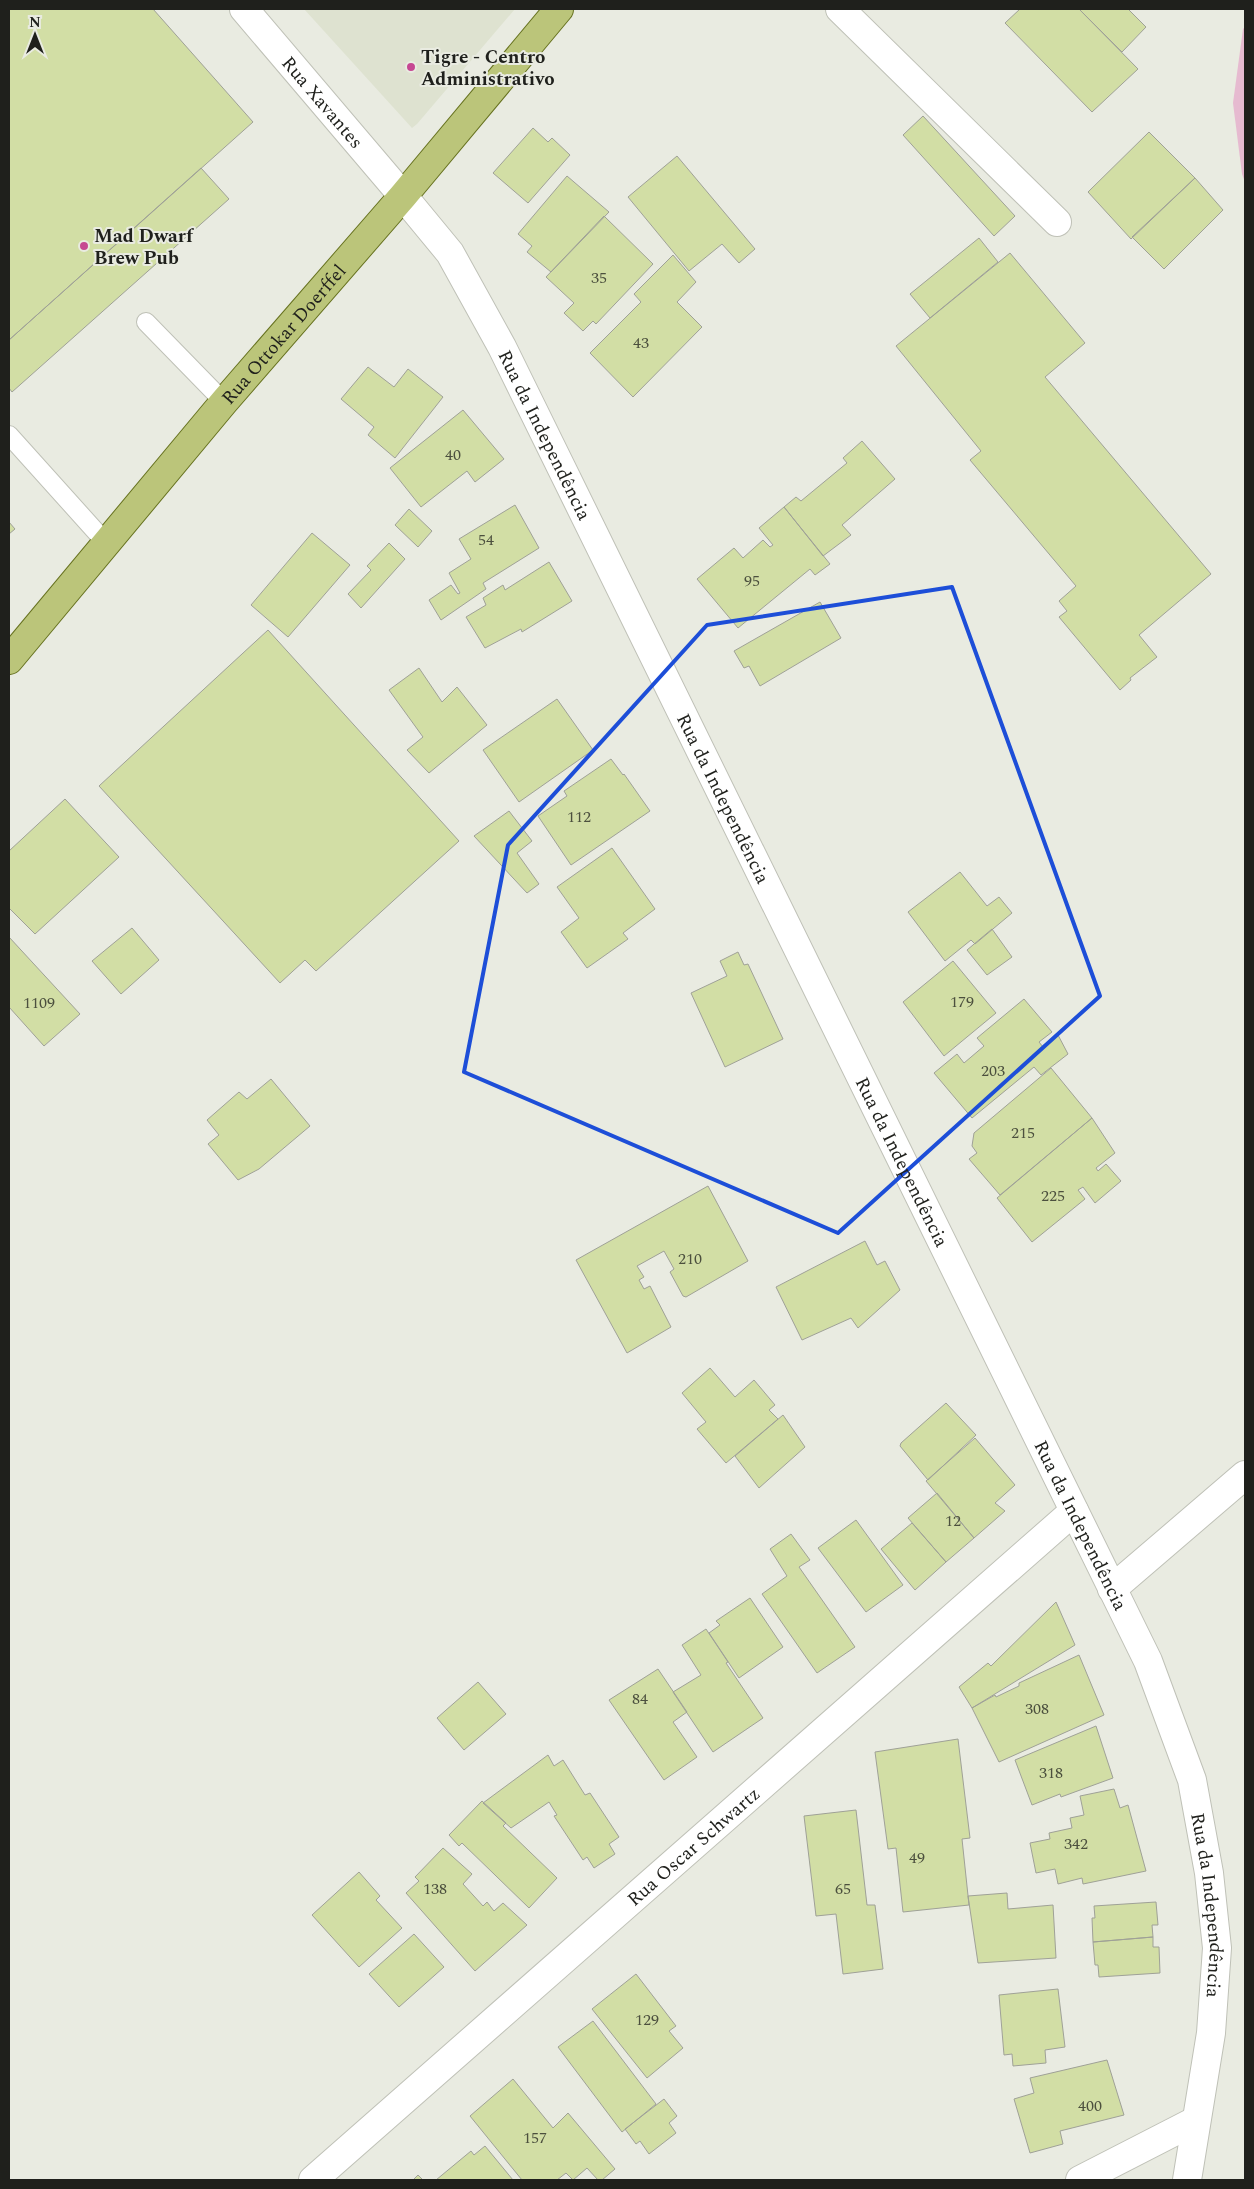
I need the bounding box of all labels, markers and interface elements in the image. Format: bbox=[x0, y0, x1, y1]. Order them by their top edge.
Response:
north arrow bbox=[10, 10, 60, 60]
text: N bbox=[29, 12, 41, 33]
place label: Tigre - Centro Administrativo bbox=[421, 43, 555, 94]
street label: Rua Xavantes bbox=[274, 50, 370, 156]
marker: Tigre - Centro Administrativo bbox=[405, 61, 417, 73]
place label: Mad Dwarf Brew Pub bbox=[94, 222, 194, 273]
marker: Mad Dwarf Brew Pub bbox=[78, 240, 90, 252]
street label: Rua Ottokar Doerffel bbox=[215, 258, 354, 412]
house number: 35 bbox=[591, 266, 607, 290]
house number: 43 bbox=[633, 331, 649, 355]
street label: Rua da Independência bbox=[490, 345, 598, 526]
house number: 40 bbox=[445, 443, 461, 467]
house number: 54 bbox=[478, 528, 494, 552]
house number: 95 bbox=[744, 569, 760, 593]
street label: Rua da Independência bbox=[668, 709, 777, 890]
house number: 112 bbox=[567, 805, 591, 829]
house number: 179 bbox=[950, 990, 974, 1014]
house number: 1109 bbox=[23, 991, 55, 1015]
house number: 203 bbox=[981, 1059, 1005, 1083]
street label: Rua da Independência bbox=[847, 1072, 956, 1253]
house number: 215 bbox=[1011, 1121, 1035, 1145]
house number: 225 bbox=[1041, 1184, 1065, 1208]
house number: 210 bbox=[678, 1247, 702, 1271]
street label: Rua da Independência bbox=[1026, 1436, 1134, 1616]
house number: 12 bbox=[945, 1509, 961, 1533]
house number: 84 bbox=[632, 1687, 648, 1711]
house number: 308 bbox=[1025, 1697, 1049, 1721]
house number: 318 bbox=[1039, 1761, 1063, 1785]
street label: Rua Oscar Schwartz bbox=[621, 1780, 767, 1914]
street label: Rua da Independência bbox=[1182, 1810, 1230, 1999]
house number: 342 bbox=[1064, 1832, 1088, 1856]
house number: 49 bbox=[909, 1846, 925, 1870]
house number: 138 bbox=[423, 1877, 447, 1901]
house number: 65 bbox=[835, 1877, 851, 1901]
house number: 129 bbox=[635, 2008, 659, 2032]
house number: 400 bbox=[1078, 2094, 1102, 2118]
house number: 157 bbox=[523, 2126, 547, 2150]

